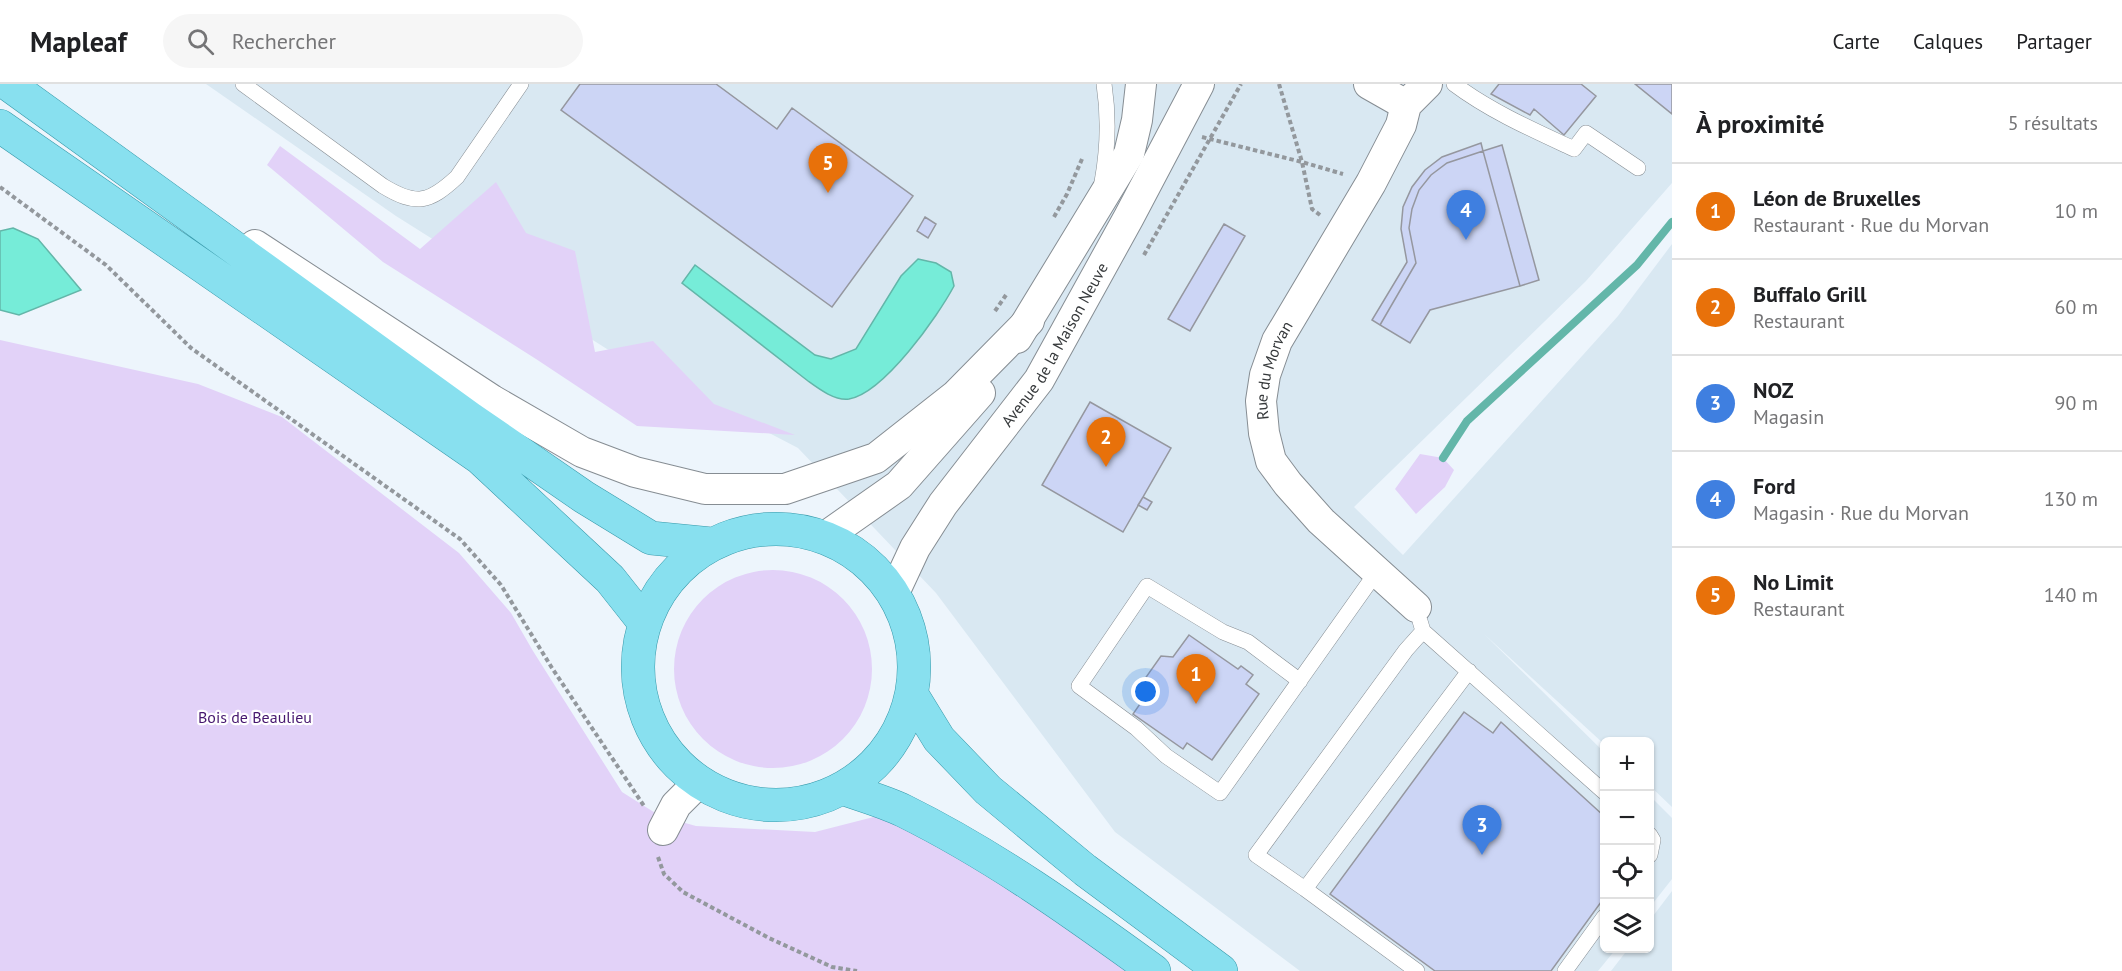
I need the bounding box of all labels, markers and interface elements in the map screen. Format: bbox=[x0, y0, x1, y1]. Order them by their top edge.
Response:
search box bbox=[163, 14, 583, 68]
text: Mapleaf bbox=[30, 23, 127, 60]
icon: search bbox=[184, 25, 217, 58]
text: Rechercher bbox=[232, 27, 336, 55]
text: Carte bbox=[1833, 28, 1880, 55]
text: Calques bbox=[1913, 28, 1983, 55]
text: Partager bbox=[2016, 28, 2092, 55]
text: À proximité bbox=[1696, 107, 1824, 140]
text: 5 résultats bbox=[2008, 110, 2098, 136]
pin: 5 bbox=[808, 144, 848, 193]
text: Léon de Bruxelles bbox=[1753, 184, 1921, 212]
pin: 4 bbox=[1446, 190, 1486, 240]
text: 1 bbox=[1710, 198, 1721, 224]
text: 10 m bbox=[2055, 198, 2098, 224]
text: Restaurant · Rue du Morvan bbox=[1753, 212, 1989, 238]
street label: Avenue de la Maison Neuve bbox=[997, 259, 1112, 430]
text: Buffalo Grill bbox=[1753, 280, 1866, 308]
text: 2 bbox=[1710, 294, 1721, 320]
text: 60 m bbox=[2055, 294, 2098, 320]
text: Restaurant bbox=[1753, 308, 1844, 334]
street label: Rue du Morvan bbox=[1251, 317, 1297, 421]
text: NOZ bbox=[1753, 376, 1794, 404]
text: 3 bbox=[1710, 390, 1721, 416]
text: 90 m bbox=[2055, 390, 2098, 416]
text: Magasin bbox=[1753, 404, 1824, 430]
pin: 2 bbox=[1086, 418, 1126, 467]
text: Ford bbox=[1753, 472, 1796, 500]
text: 4 bbox=[1710, 486, 1721, 512]
text: 130 m bbox=[2044, 486, 2098, 512]
text: Magasin · Rue du Morvan bbox=[1753, 500, 1969, 526]
text: No Limit bbox=[1753, 568, 1833, 596]
text: 5 bbox=[1710, 582, 1721, 608]
text: 140 m bbox=[2044, 582, 2098, 608]
text: Restaurant bbox=[1753, 596, 1844, 622]
pin: 1 bbox=[1176, 654, 1216, 704]
your location bbox=[1131, 677, 1160, 706]
park label: Bois de Beaulieu bbox=[198, 707, 312, 727]
map controls bbox=[1600, 737, 1654, 953]
button: + bbox=[1600, 737, 1654, 791]
button: − bbox=[1600, 791, 1654, 845]
pin: 3 bbox=[1462, 806, 1502, 855]
button: locate bbox=[1600, 845, 1654, 899]
button: layers bbox=[1600, 899, 1654, 953]

